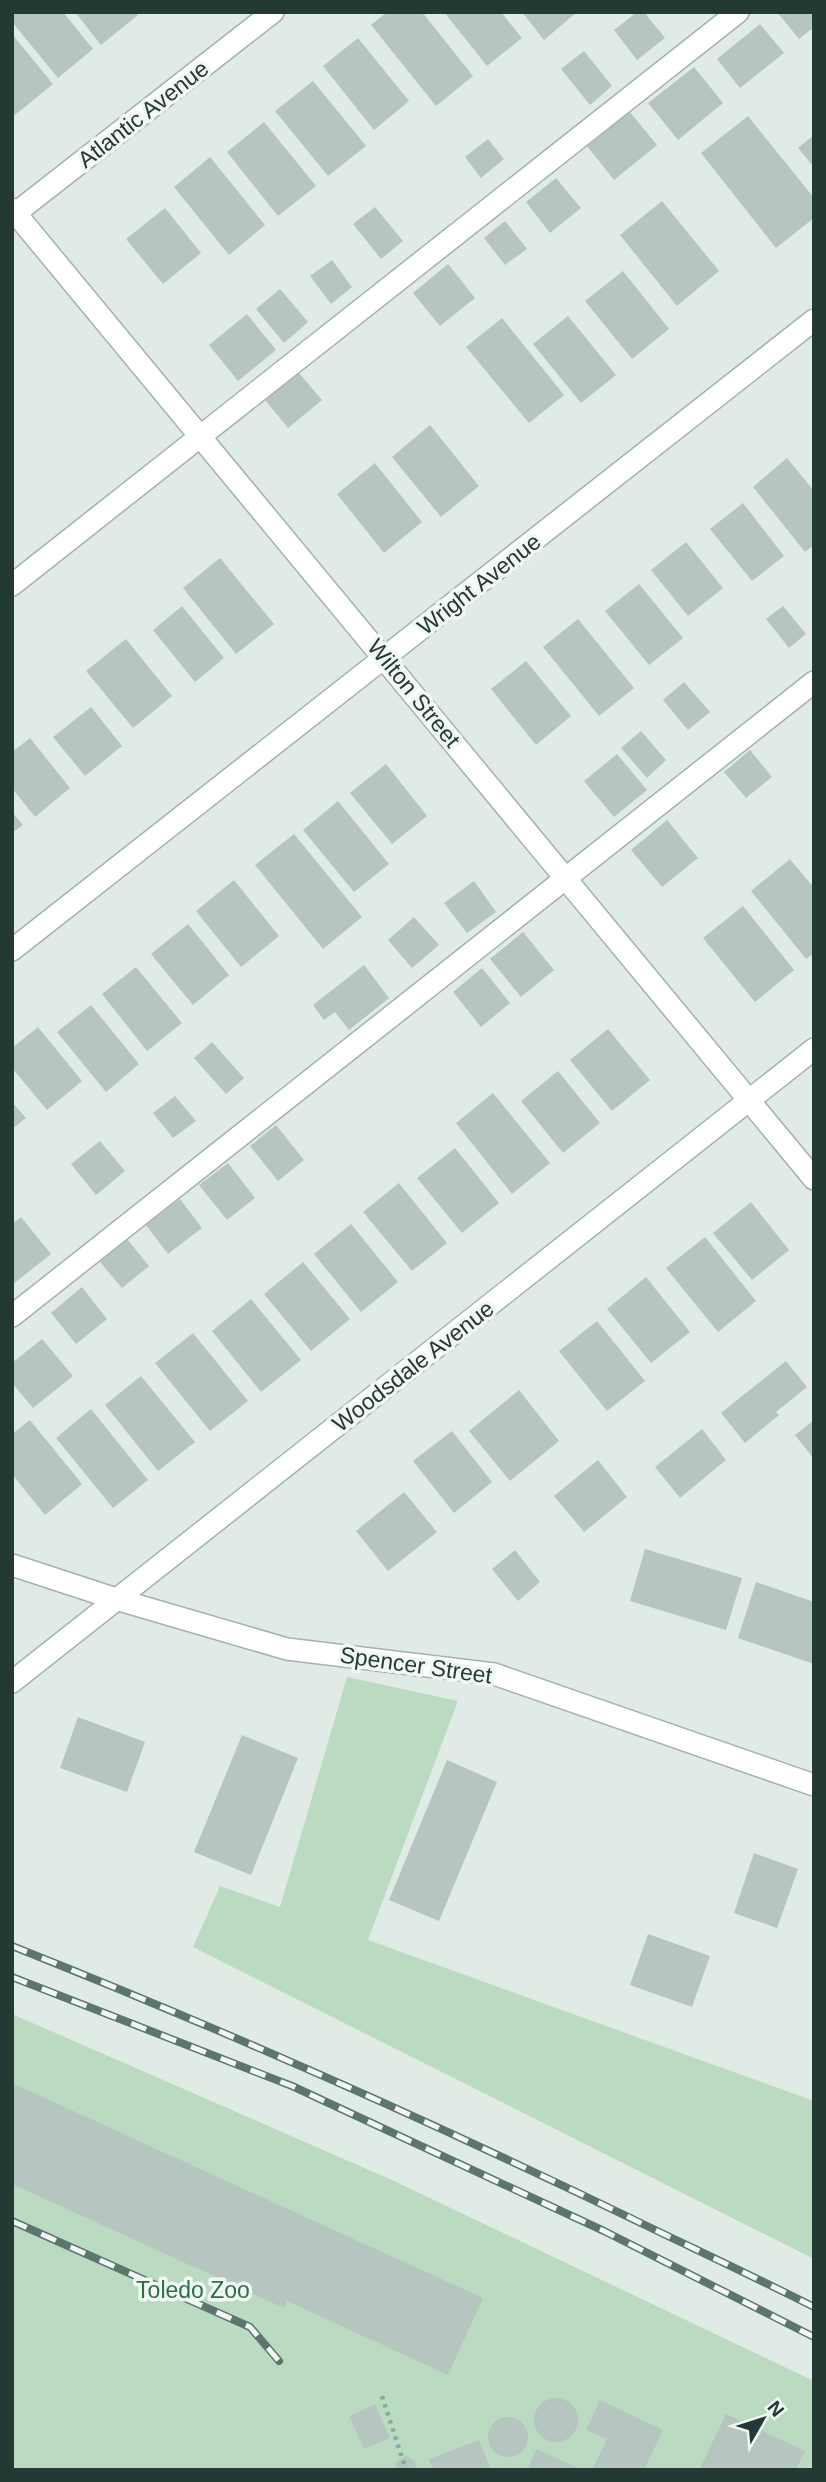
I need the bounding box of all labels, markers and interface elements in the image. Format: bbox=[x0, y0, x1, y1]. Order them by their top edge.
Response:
street label: Atlantic Avenue bbox=[73, 55, 213, 173]
street label: Wright Avenue bbox=[412, 528, 546, 640]
street label: Wilton Street bbox=[362, 634, 466, 753]
street label: Woodsdale Avenue bbox=[327, 1295, 499, 1437]
street label: Spencer Street bbox=[338, 1641, 494, 1689]
park label: Toledo Zoo bbox=[136, 2277, 250, 2303]
north arrow bbox=[728, 2384, 798, 2454]
text: N bbox=[763, 2397, 788, 2421]

